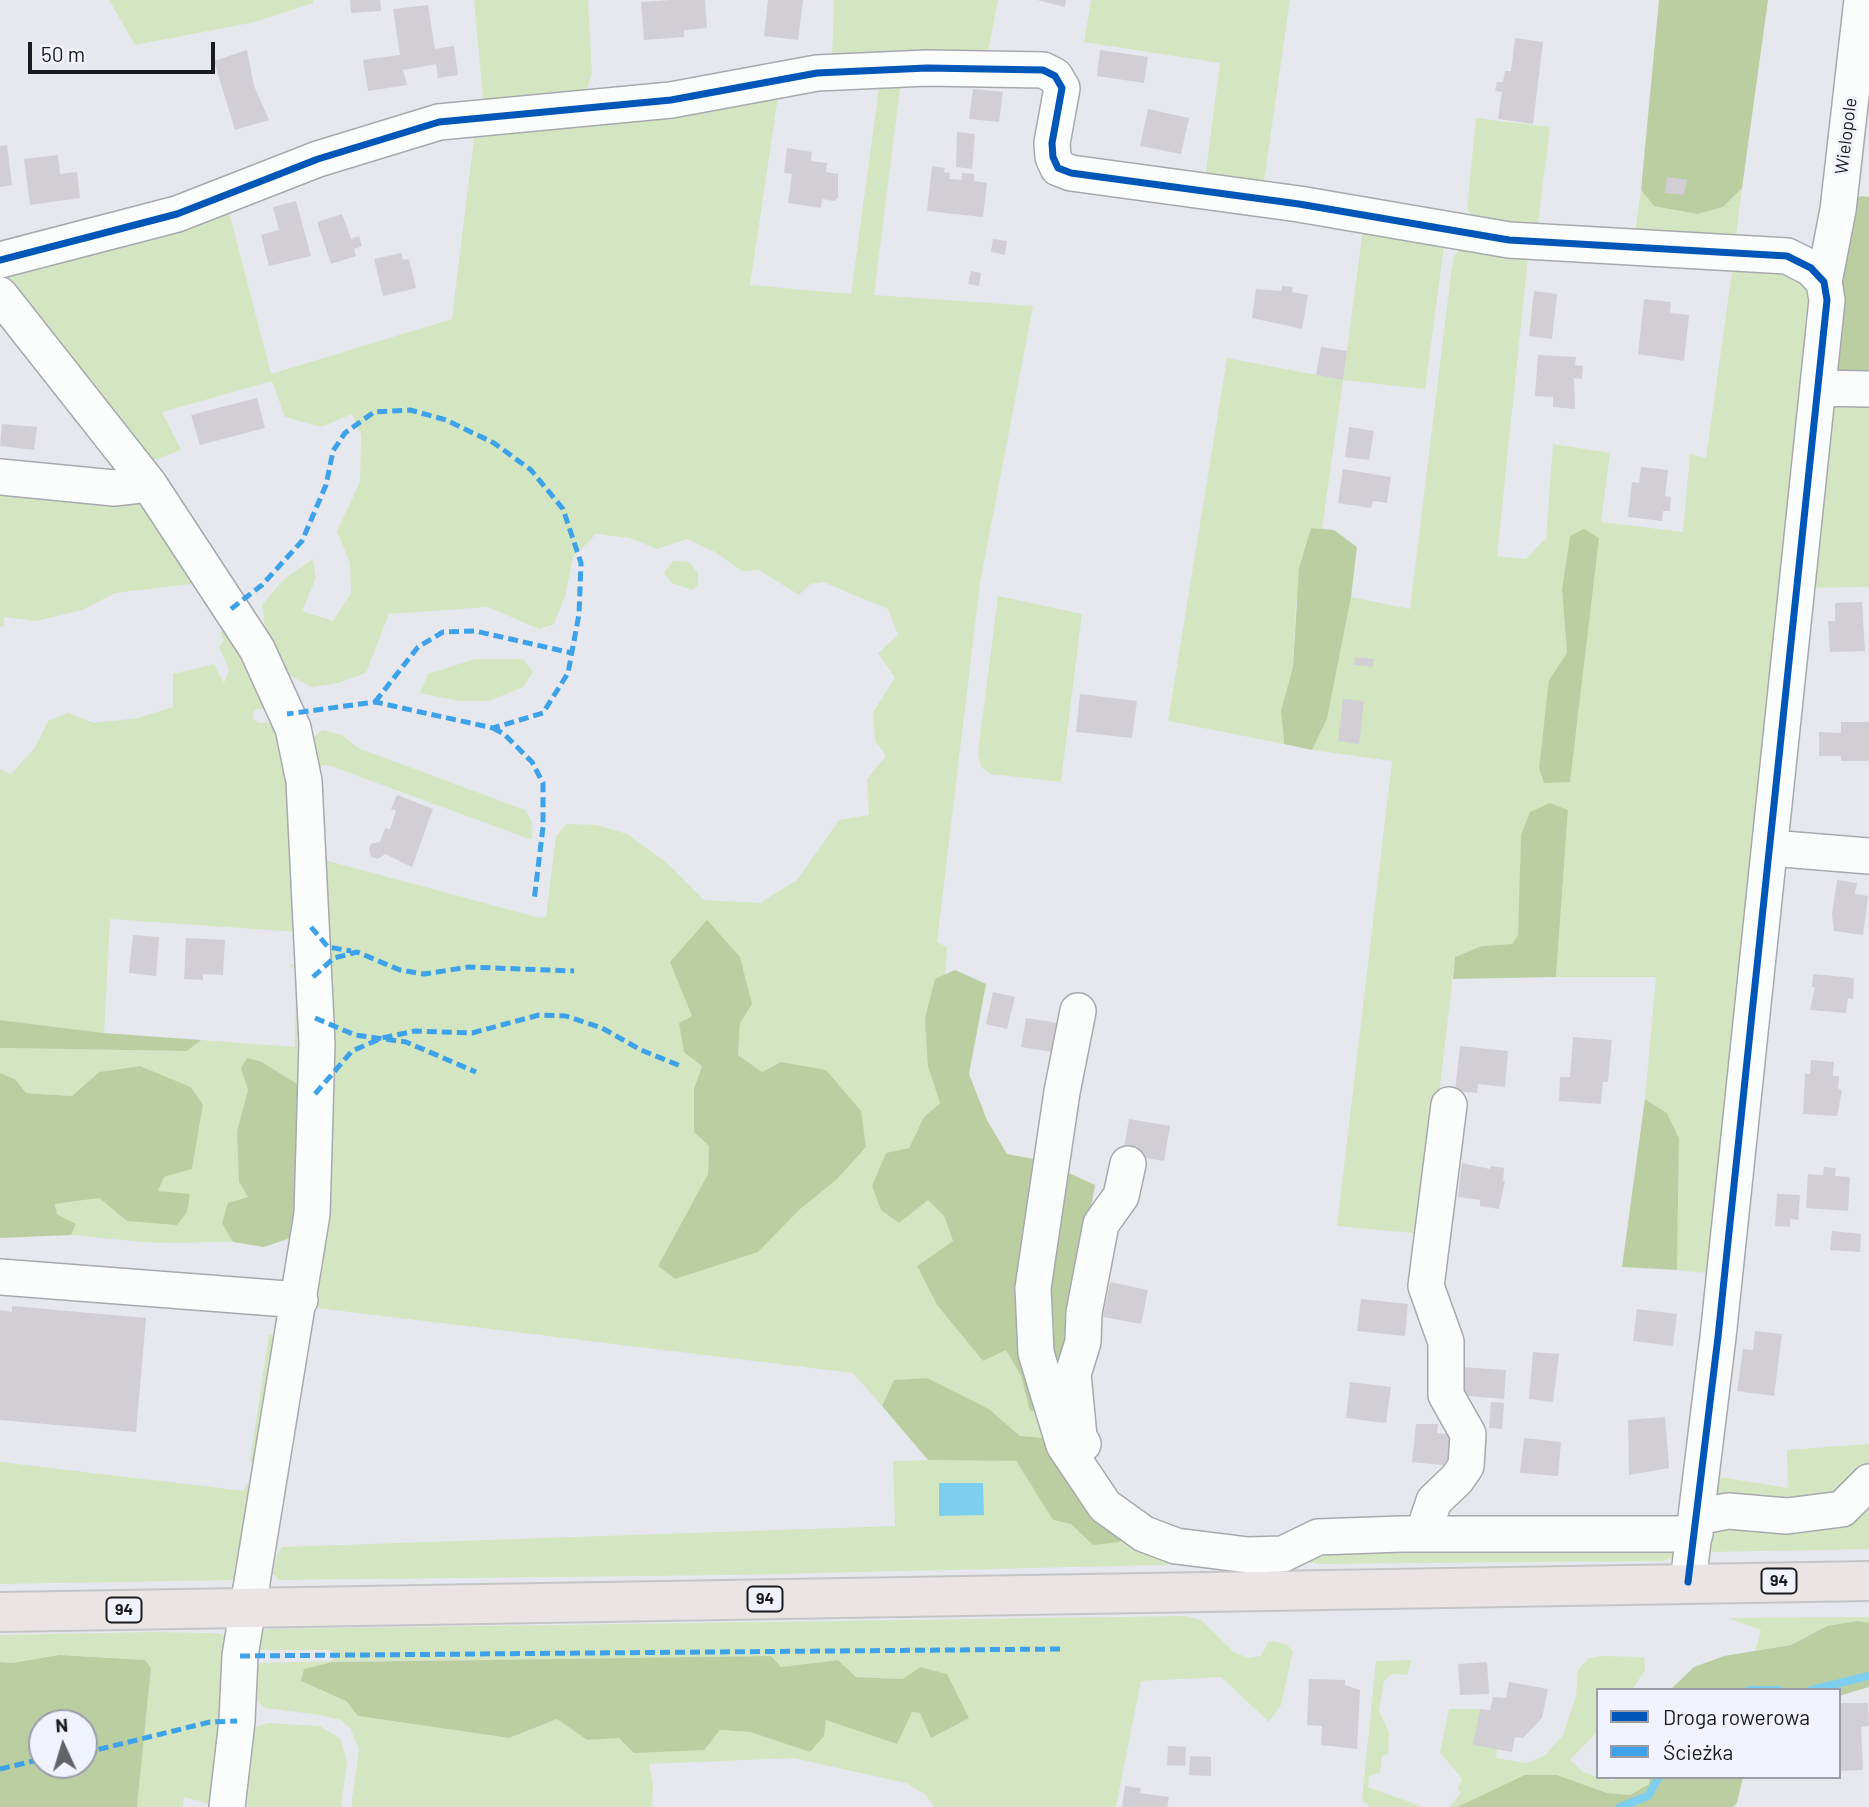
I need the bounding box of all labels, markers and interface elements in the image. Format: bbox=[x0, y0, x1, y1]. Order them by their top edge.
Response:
scale bar bbox=[32, 28, 219, 72]
text: 50 m bbox=[41, 41, 85, 66]
street label: Wielopole bbox=[1831, 96, 1861, 176]
road number: 94 bbox=[1762, 1568, 1796, 1594]
road number: 94 bbox=[748, 1586, 782, 1611]
road number: 94 bbox=[106, 1598, 142, 1622]
legend bbox=[1596, 1688, 1841, 1779]
text: Droga rowerowa bbox=[1663, 1704, 1810, 1729]
north arrow bbox=[28, 1709, 98, 1779]
text: N bbox=[55, 1713, 69, 1736]
text: Ścieżka bbox=[1663, 1739, 1733, 1764]

